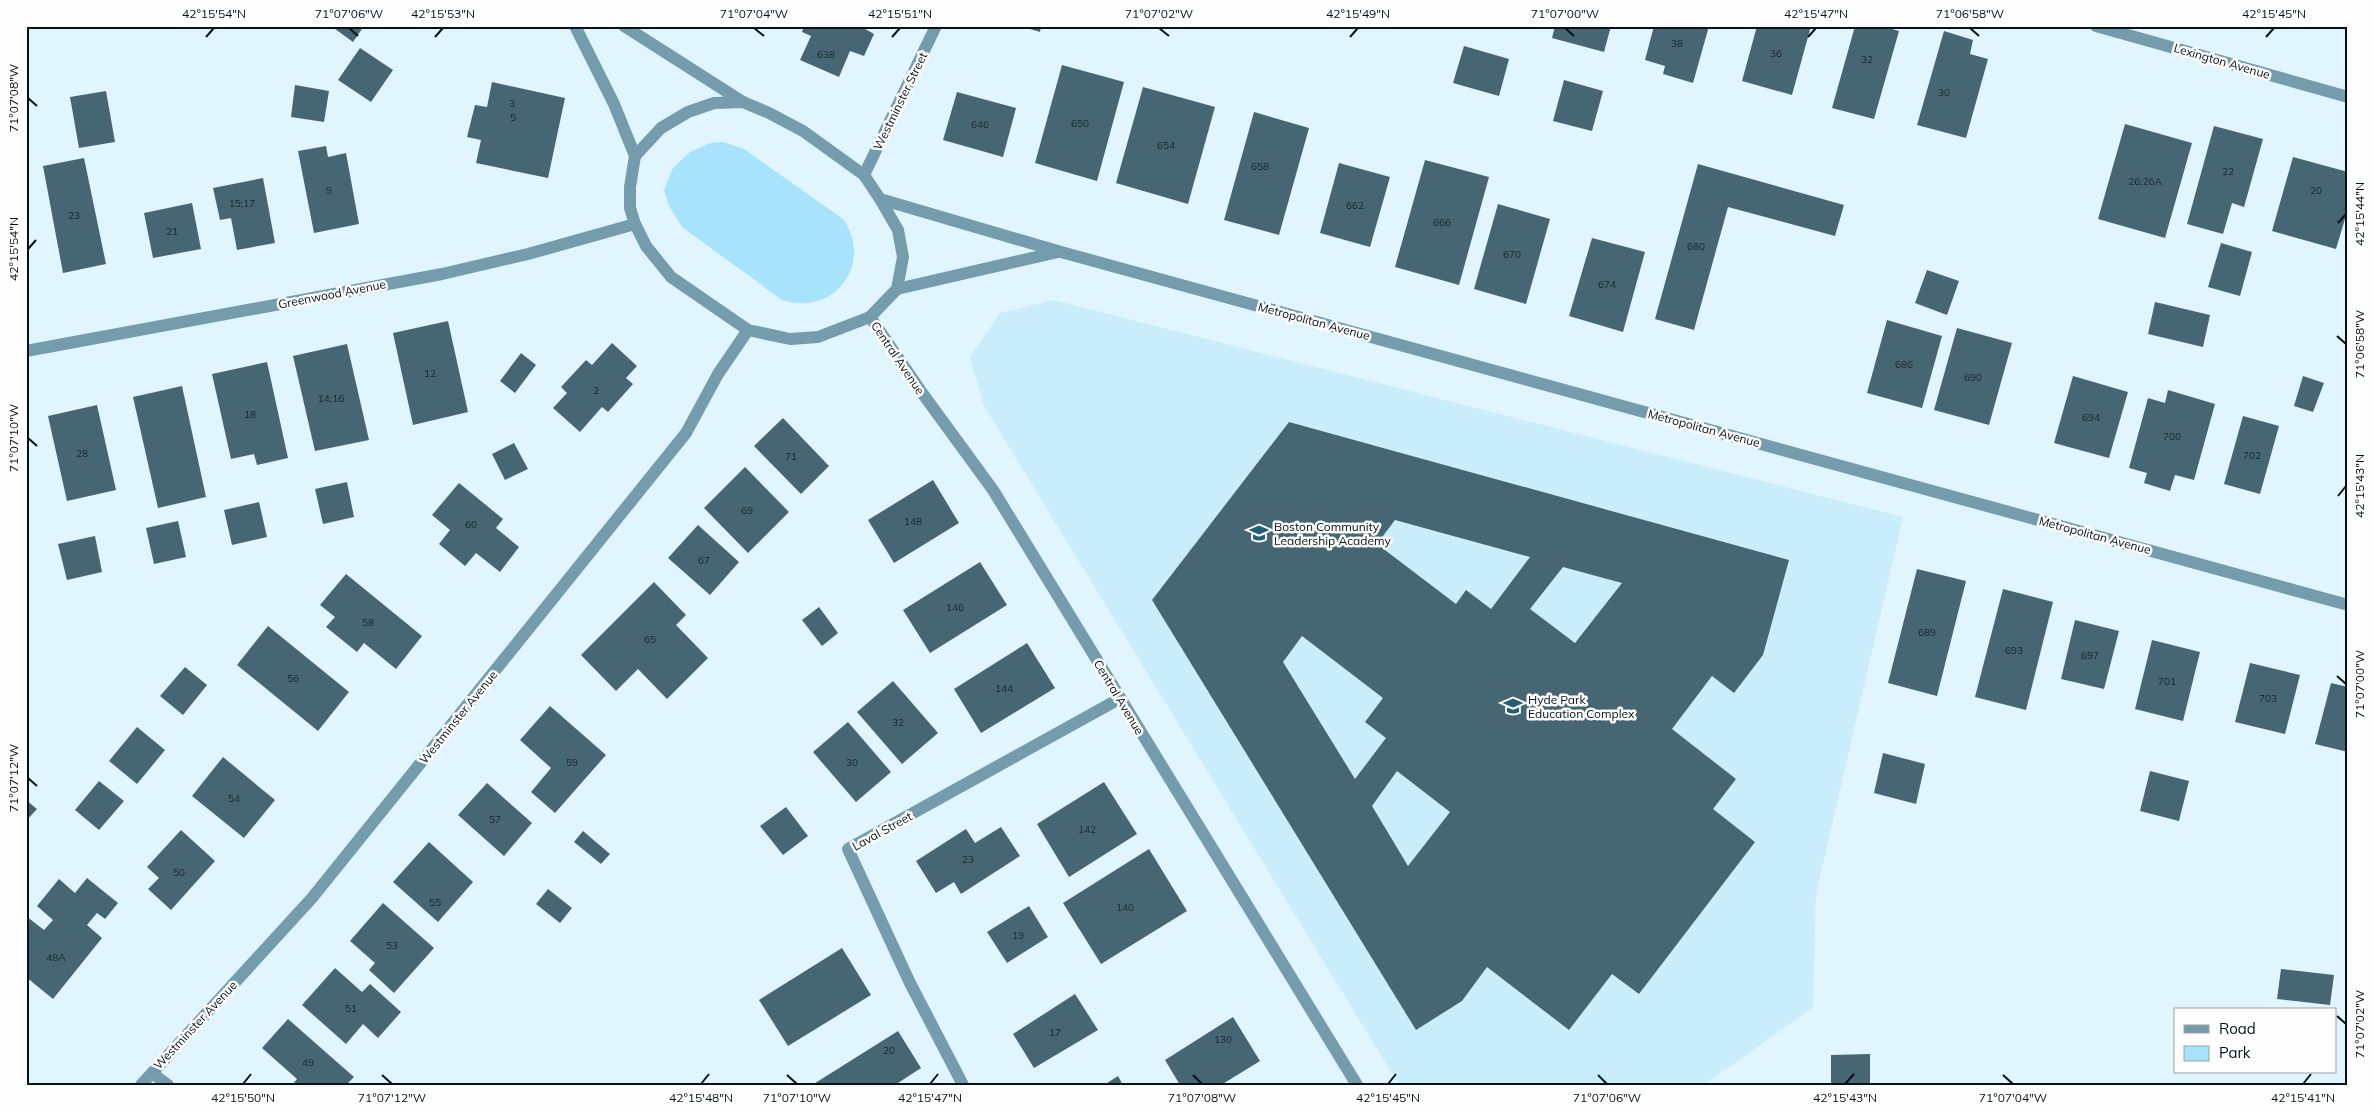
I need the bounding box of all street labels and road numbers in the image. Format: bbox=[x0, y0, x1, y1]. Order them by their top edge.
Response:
street label: Lexington Avenue bbox=[2172, 40, 2272, 82]
street label: Westminster Street bbox=[870, 50, 930, 152]
street label: Greenwood Avenue bbox=[277, 276, 387, 312]
street label: Metropolitan Avenue bbox=[1256, 299, 1372, 343]
street label: Central Avenue bbox=[868, 319, 928, 397]
street label: Metropolitan Avenue bbox=[1646, 406, 1762, 450]
street label: Metropolitan Avenue bbox=[2037, 513, 2153, 557]
street label: Central Avenue bbox=[1091, 657, 1147, 737]
street label: Westminster Avenue bbox=[416, 667, 500, 767]
street label: Laval Street bbox=[849, 808, 915, 854]
street label: Westminster Avenue bbox=[150, 978, 240, 1072]

